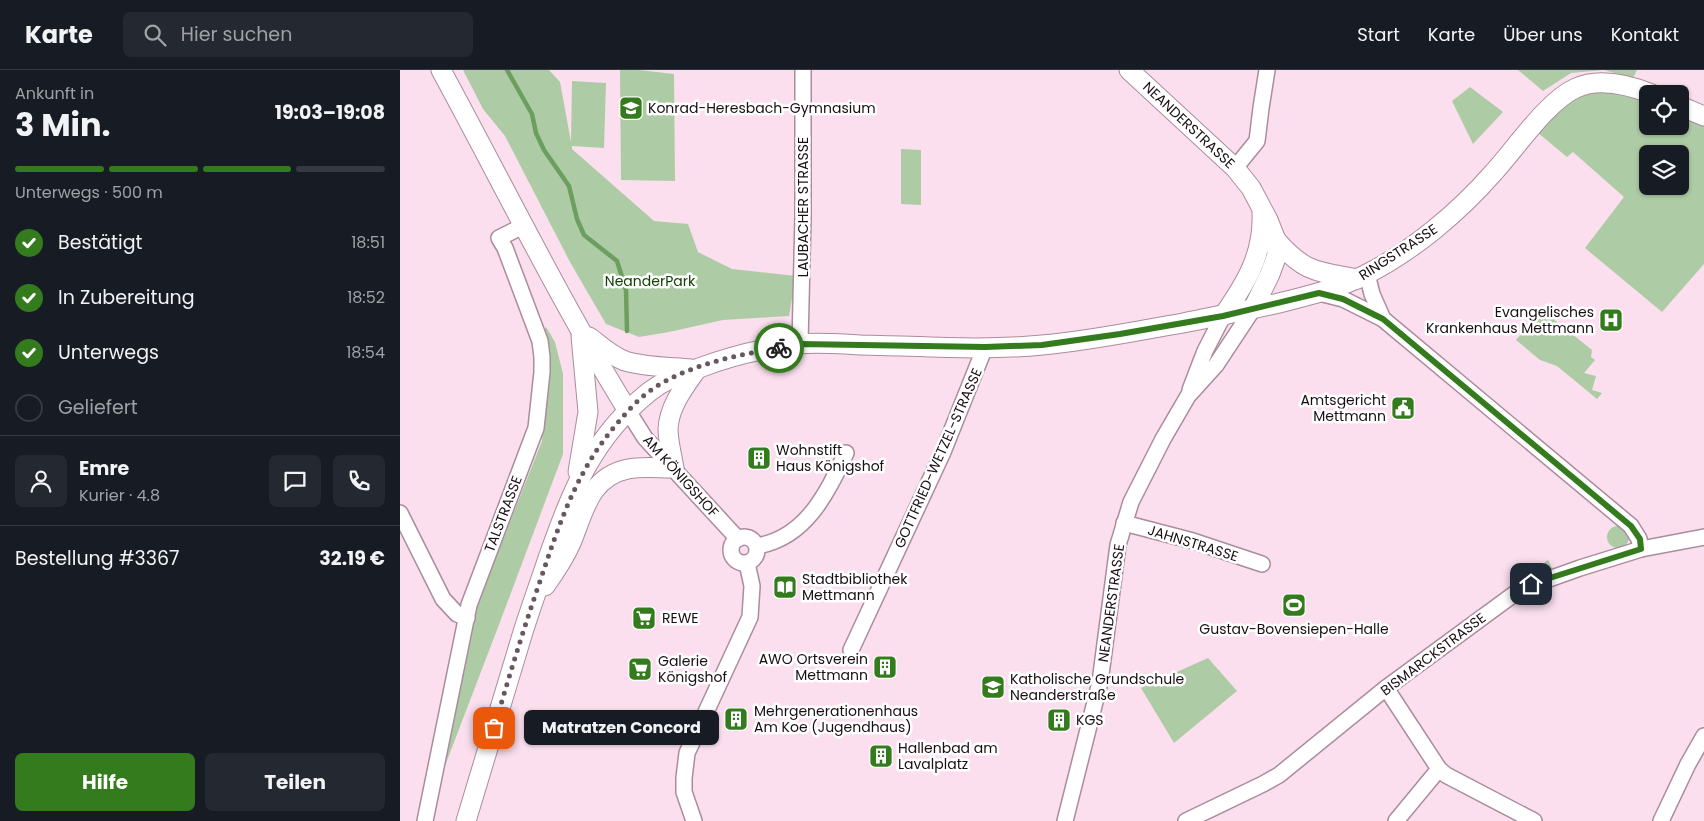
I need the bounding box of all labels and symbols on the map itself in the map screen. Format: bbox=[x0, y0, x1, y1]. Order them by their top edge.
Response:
street label: NEANDERSTRASSE bbox=[1139, 77, 1239, 173]
school or university icon: Konrad-Heresbach-Gymnasium bbox=[618, 95, 644, 121]
place label: Konrad-Heresbach-Gymnasium bbox=[648, 98, 876, 118]
street label: LAUBACHER STRASSE bbox=[793, 137, 813, 277]
street label: RINGSTRASSE bbox=[1355, 219, 1441, 285]
park label: NeanderPark bbox=[605, 271, 696, 291]
place label: Evangelisches Krankenhaus Mettmann bbox=[1426, 302, 1594, 338]
hospital icon: Evangelisches Krankenhaus Mettmann bbox=[1598, 307, 1624, 333]
courier bbox=[754, 323, 804, 373]
street label: GOTTFRIED-WETZEL-STRASSE bbox=[889, 365, 987, 551]
place label: Amtsgericht Mettmann bbox=[1300, 390, 1386, 426]
public building icon: Amtsgericht Mettmann bbox=[1390, 395, 1416, 421]
street label: AM KÖNIGSHOF bbox=[639, 430, 723, 522]
place label: Wohnstift Haus Königshof bbox=[776, 440, 885, 476]
building icon: Wohnstift Haus Königshof bbox=[746, 445, 772, 471]
street label: TALSTRASSE bbox=[479, 473, 527, 555]
street label: JAHNSTRASSE bbox=[1145, 520, 1241, 566]
street label: NEANDERSTRASSE bbox=[1093, 543, 1129, 663]
pin bbox=[1510, 563, 1552, 605]
place label: Stadtbibliothek Mettmann bbox=[802, 569, 908, 605]
library icon: Stadtbibliothek Mettmann bbox=[772, 574, 798, 600]
sports icon: Gustav-Bovensiepen-Halle bbox=[1281, 592, 1307, 618]
supermarket icon: REWE bbox=[631, 605, 657, 631]
place label: REWE bbox=[662, 608, 699, 628]
street label: BISMARCKSTRASSE bbox=[1376, 608, 1490, 700]
place label: Gustav-Bovensiepen-Halle bbox=[1199, 619, 1389, 639]
place label: AWO Ortsverein Mettmann bbox=[759, 649, 868, 685]
place label: Galerie Königshof bbox=[658, 651, 727, 687]
building icon: AWO Ortsverein Mettmann bbox=[872, 654, 898, 680]
supermarket icon: Galerie Königshof bbox=[627, 656, 653, 682]
place label: Katholische Grundschule Neanderstraße bbox=[1010, 669, 1185, 705]
school or university icon: Katholische Grundschule Neanderstraße bbox=[980, 674, 1006, 700]
place label: Mehrgenerationenhaus Am Koe (Jugendhaus) bbox=[754, 701, 918, 737]
building icon: Mehrgenerationenhaus Am Koe (Jugendhaus) bbox=[723, 706, 749, 732]
pin bbox=[473, 707, 515, 749]
building icon: KGS bbox=[1046, 707, 1072, 733]
callout: Matratzen Concord bbox=[524, 710, 719, 746]
place label: KGS bbox=[1076, 710, 1104, 730]
place label: Hallenbad am Lavalplatz bbox=[898, 738, 998, 774]
building icon: Hallenbad am Lavalplatz bbox=[868, 743, 894, 769]

